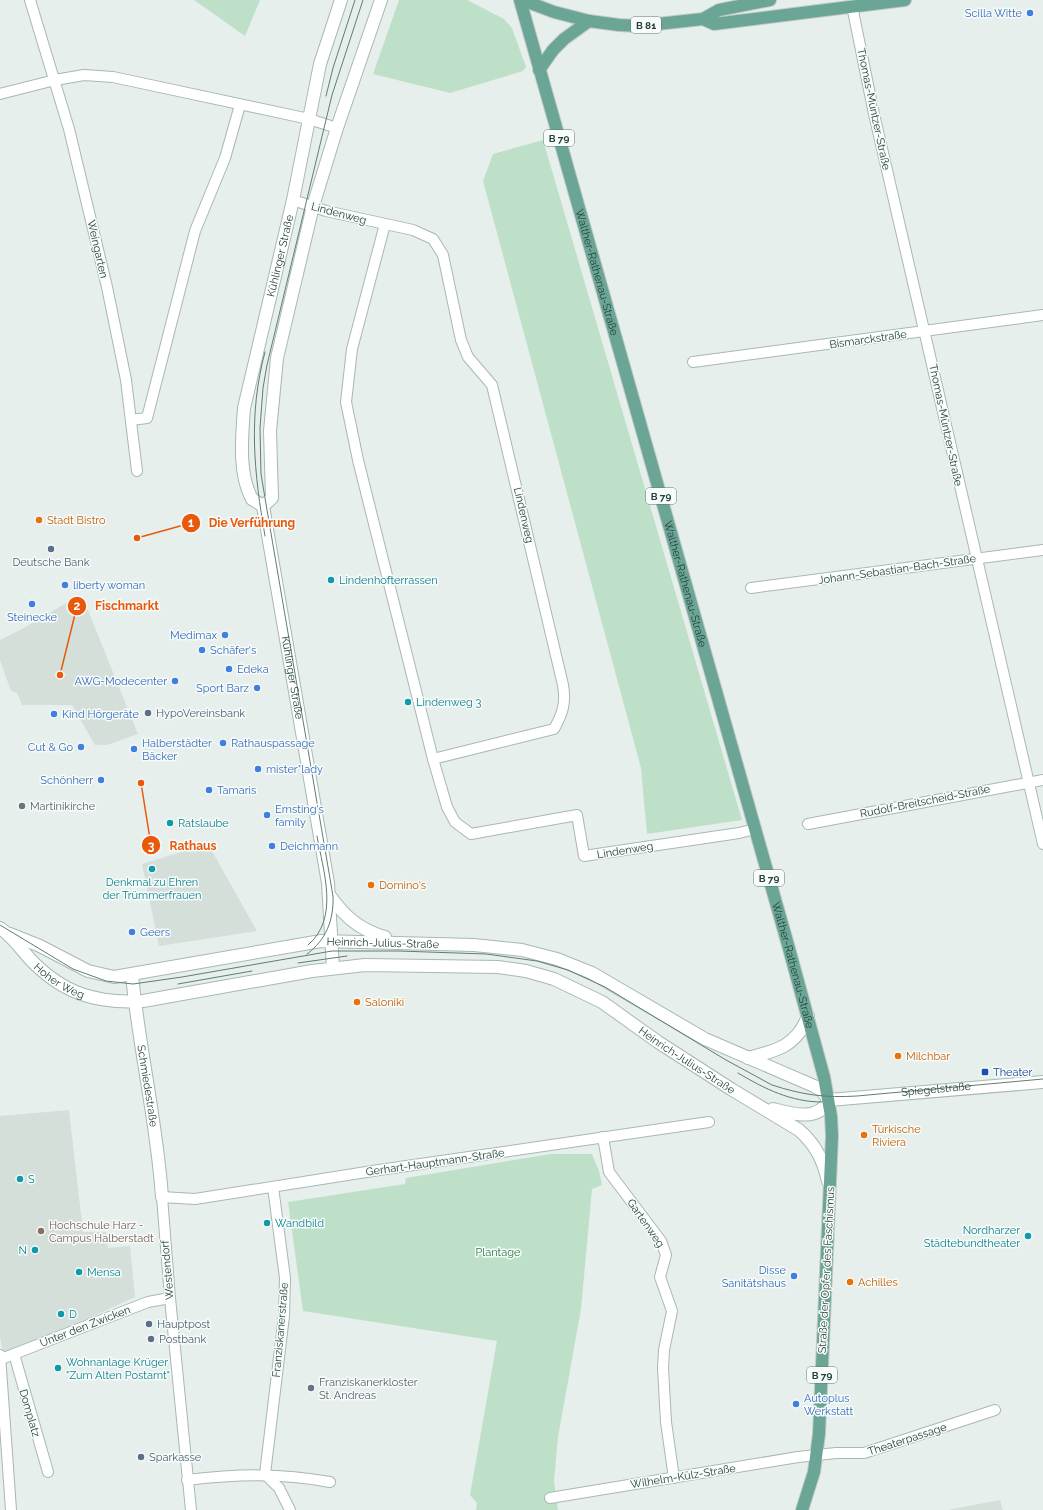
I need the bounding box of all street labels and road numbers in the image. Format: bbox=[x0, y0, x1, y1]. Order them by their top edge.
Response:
road number: B 81 bbox=[631, 17, 661, 33]
street label: Thomas-Müntzer-Straße bbox=[854, 47, 893, 172]
road number: B 79 bbox=[544, 130, 574, 146]
street label: Lindenweg bbox=[310, 200, 368, 227]
street label: Walther-Rathenau-Straße bbox=[573, 208, 621, 337]
street label: Kühlinger Straße bbox=[264, 213, 296, 298]
street label: Weingarten bbox=[85, 219, 110, 279]
street label: Bismarckstraße bbox=[829, 328, 908, 351]
street label: Thomas-Müntzer-Straße bbox=[926, 363, 965, 488]
street label: Lindenweg bbox=[511, 486, 536, 544]
road number: B 79 bbox=[646, 488, 676, 504]
street label: Walther-Rathenau-Straße bbox=[661, 520, 709, 649]
street label: Johann-Sebastian-Bach-Straße bbox=[817, 552, 977, 587]
street label: Kühlinger Straße bbox=[279, 635, 306, 721]
street label: Rudolf-Breitscheid-Straße bbox=[859, 782, 992, 820]
street label: Lindenweg bbox=[596, 840, 654, 861]
road number: B 79 bbox=[754, 870, 784, 886]
street label: Walther-Rathenau-Straße bbox=[769, 901, 817, 1030]
street label: Heinrich-Julius-Straße bbox=[326, 935, 440, 951]
street label: Hoher Weg bbox=[31, 960, 86, 1002]
street label: Heinrich-Julius-Straße bbox=[636, 1024, 738, 1097]
street label: Schmiedestraße bbox=[134, 1044, 160, 1128]
street label: Spiegelstraße bbox=[901, 1080, 972, 1099]
street label: Gerhart-Hauptmann-Straße bbox=[365, 1146, 506, 1179]
street label: Straße der Opfer des Faschismus bbox=[816, 1186, 837, 1354]
street label: Gartenweg bbox=[624, 1197, 667, 1250]
street label: Westendorf bbox=[158, 1239, 177, 1300]
street label: Franziskanerstraße bbox=[270, 1281, 291, 1378]
street label: Unter den Zwicken bbox=[38, 1303, 132, 1350]
road number: B 79 bbox=[807, 1367, 837, 1383]
street label: Domplatz bbox=[16, 1388, 43, 1439]
street label: Theaterpassage bbox=[866, 1420, 949, 1458]
street label: Wilhelm-Külz-Straße bbox=[630, 1462, 737, 1491]

